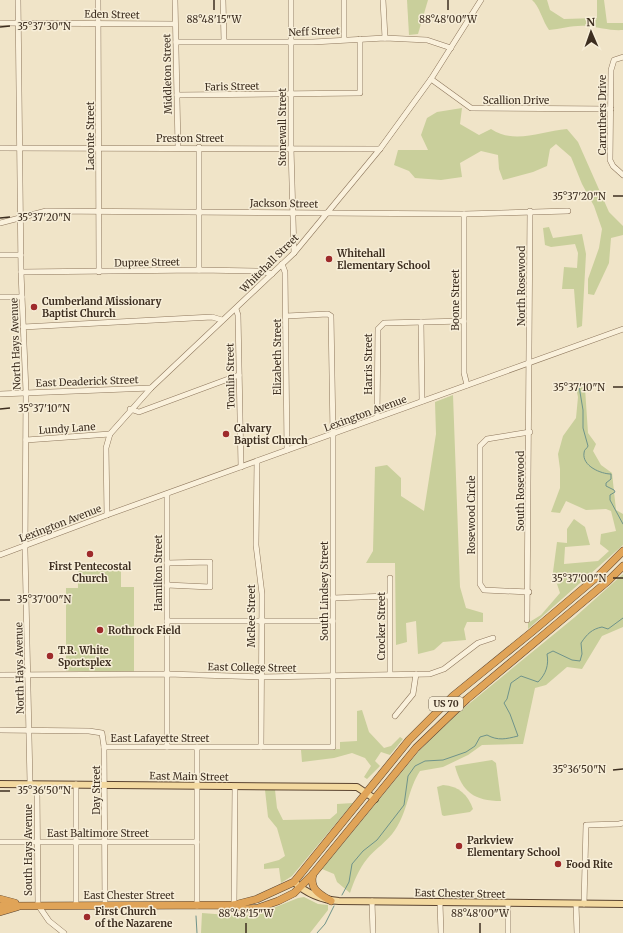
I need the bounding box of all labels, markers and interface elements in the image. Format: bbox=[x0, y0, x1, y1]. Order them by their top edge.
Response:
street label: Eden Street bbox=[84, 8, 140, 21]
north arrow bbox=[571, 12, 611, 52]
text: 88°48'15"W bbox=[186, 13, 243, 26]
text: 88°48'00"W bbox=[419, 13, 478, 26]
text: N bbox=[586, 15, 596, 29]
text: 35°37'30"N bbox=[17, 20, 71, 33]
street label: Neff Street bbox=[288, 24, 340, 39]
street label: Middleton Street bbox=[160, 33, 175, 114]
street label: Carruthers Drive bbox=[596, 75, 609, 155]
street label: Faris Street bbox=[205, 80, 260, 93]
street label: Stonewall Street bbox=[276, 88, 289, 166]
street label: Scallion Drive bbox=[483, 94, 549, 107]
street label: Laconte Street bbox=[84, 101, 97, 171]
street label: Preston Street bbox=[156, 132, 224, 145]
text: 35°37'20"N bbox=[552, 190, 606, 203]
street label: Jackson Street bbox=[249, 196, 318, 211]
text: 35°37'20"N bbox=[17, 211, 71, 224]
street label: Whitehall Street bbox=[237, 231, 302, 296]
street label: North Rosewood bbox=[515, 246, 528, 326]
place label: Whitehall Elementary School bbox=[336, 247, 431, 272]
marker: Whitehall Elementary School bbox=[324, 254, 334, 264]
street label: Dupree Street bbox=[114, 255, 180, 270]
street label: Boone Street bbox=[449, 269, 462, 331]
place label: Cumberland Missionary Baptist Church bbox=[42, 295, 161, 320]
street label: North Hays Avenue bbox=[7, 298, 24, 390]
marker: Cumberland Missionary Baptist Church bbox=[29, 302, 39, 312]
street label: Elizabeth Street bbox=[271, 319, 284, 395]
street label: Harris Street bbox=[362, 333, 375, 395]
street label: Tomlin Street bbox=[223, 343, 238, 409]
street label: East Deaderick Street bbox=[35, 373, 139, 390]
text: 35°37'10"N bbox=[553, 381, 605, 394]
street label: Lexington Avenue bbox=[322, 392, 408, 434]
text: 35°37'10"N bbox=[18, 402, 70, 415]
street label: Lundy Lane bbox=[38, 420, 96, 437]
place label: Calvary Baptist Church bbox=[234, 422, 308, 447]
marker: Calvary Baptist Church bbox=[221, 429, 231, 439]
street label: South Rosewood bbox=[514, 451, 527, 531]
street label: Rosewood Circle bbox=[465, 475, 478, 555]
street label: Lexington Avenue bbox=[17, 502, 103, 545]
street label: Hamilton Street bbox=[152, 535, 165, 611]
street label: South Lindsey Street bbox=[318, 541, 331, 641]
marker: First Pentecostal Church bbox=[85, 549, 95, 559]
place label: First Pentecostal Church bbox=[49, 560, 132, 585]
text: 35°37'00"N bbox=[552, 572, 606, 585]
street label: McRee Street bbox=[245, 584, 258, 648]
street label: Crocker Street bbox=[375, 592, 388, 660]
text: 35°37'00"N bbox=[17, 593, 71, 606]
street label: North Hays Avenue bbox=[12, 622, 27, 714]
place label: Rothrock Field bbox=[108, 624, 181, 637]
marker: Rothrock Field bbox=[95, 625, 105, 635]
place label: T.R. White Sportsplex bbox=[58, 644, 112, 669]
marker: T.R. White Sportsplex bbox=[45, 651, 55, 661]
street label: East College Street bbox=[207, 660, 297, 675]
road number: US 70 bbox=[429, 697, 463, 711]
street label: East Lafayette Street bbox=[111, 732, 210, 745]
text: 35°36'50"N bbox=[552, 763, 606, 776]
street label: Day Street bbox=[90, 765, 103, 815]
street label: East Main Street bbox=[149, 769, 229, 784]
text: 35°36'50"N bbox=[17, 784, 71, 797]
street label: South Hays Avenue bbox=[22, 804, 35, 896]
street label: East Baltimore Street bbox=[47, 827, 149, 840]
place label: Parkview Elementary School bbox=[467, 834, 561, 859]
marker: Parkview Elementary School bbox=[454, 841, 464, 851]
place label: Food Rite bbox=[566, 858, 613, 871]
marker: Food Rite bbox=[553, 859, 563, 869]
street label: East Chester Street bbox=[414, 886, 506, 901]
street label: East Chester Street bbox=[84, 889, 175, 902]
place label: First Church of the Nazarene bbox=[95, 905, 173, 930]
text: 88°48'15"W bbox=[218, 907, 275, 920]
text: 88°48'00"W bbox=[451, 907, 510, 920]
marker: First Church of the Nazarene bbox=[82, 912, 92, 922]

